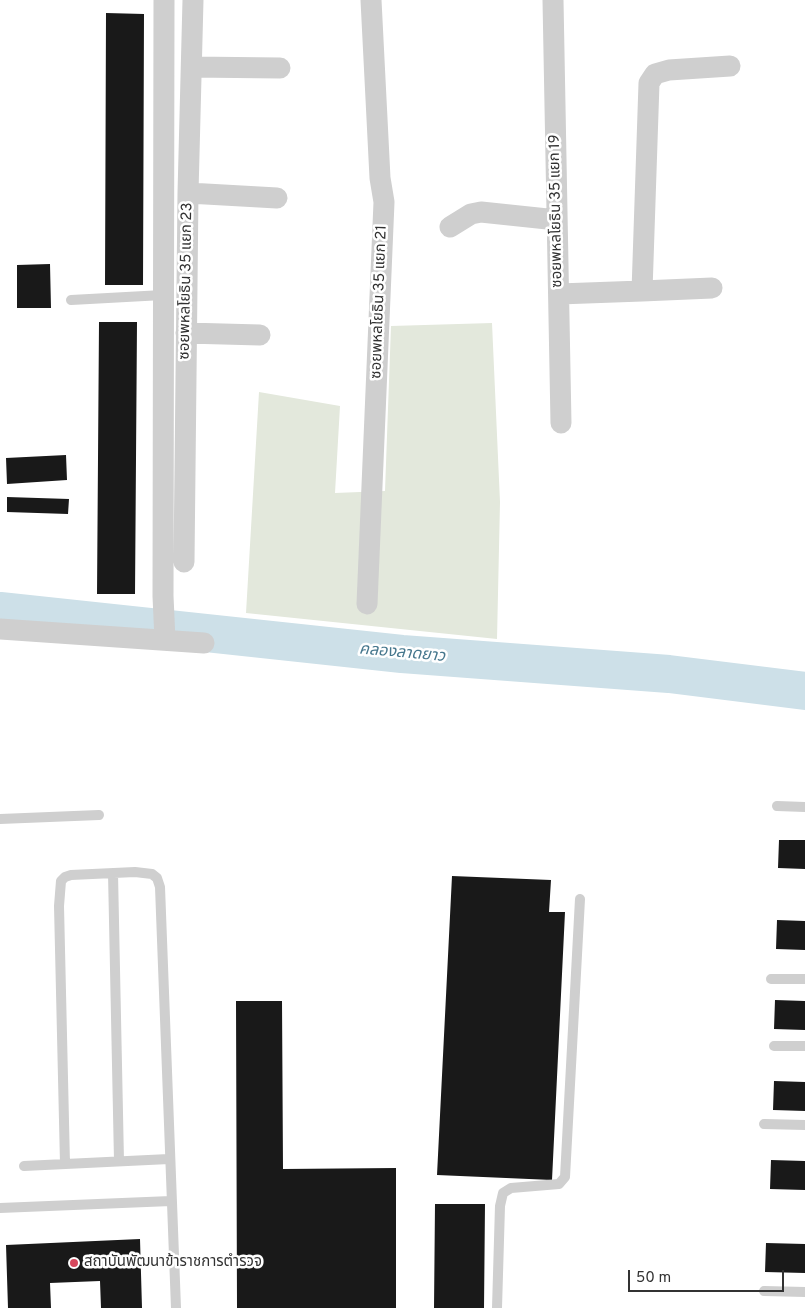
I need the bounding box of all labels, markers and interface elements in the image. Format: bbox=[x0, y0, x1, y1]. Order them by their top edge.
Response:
street label: ซอยพหลโยธิน 35 แยก 19 bbox=[547, 134, 567, 288]
street label: ซอยพหลโยธิน 35 แยก 23 bbox=[177, 202, 197, 360]
street label: ซอยพหลโยธิน 35 แยก 21 bbox=[368, 225, 392, 379]
water label: คลองลาดยาว bbox=[358, 641, 446, 667]
place label: สถาบันพัฒนาข้าราชการตำรวจ bbox=[84, 1254, 262, 1272]
marker: สถาบันพัฒนาข้าราชการตำรวจ bbox=[68, 1257, 80, 1269]
scale bar bbox=[630, 1260, 786, 1292]
text: 50 m bbox=[636, 1269, 671, 1288]

